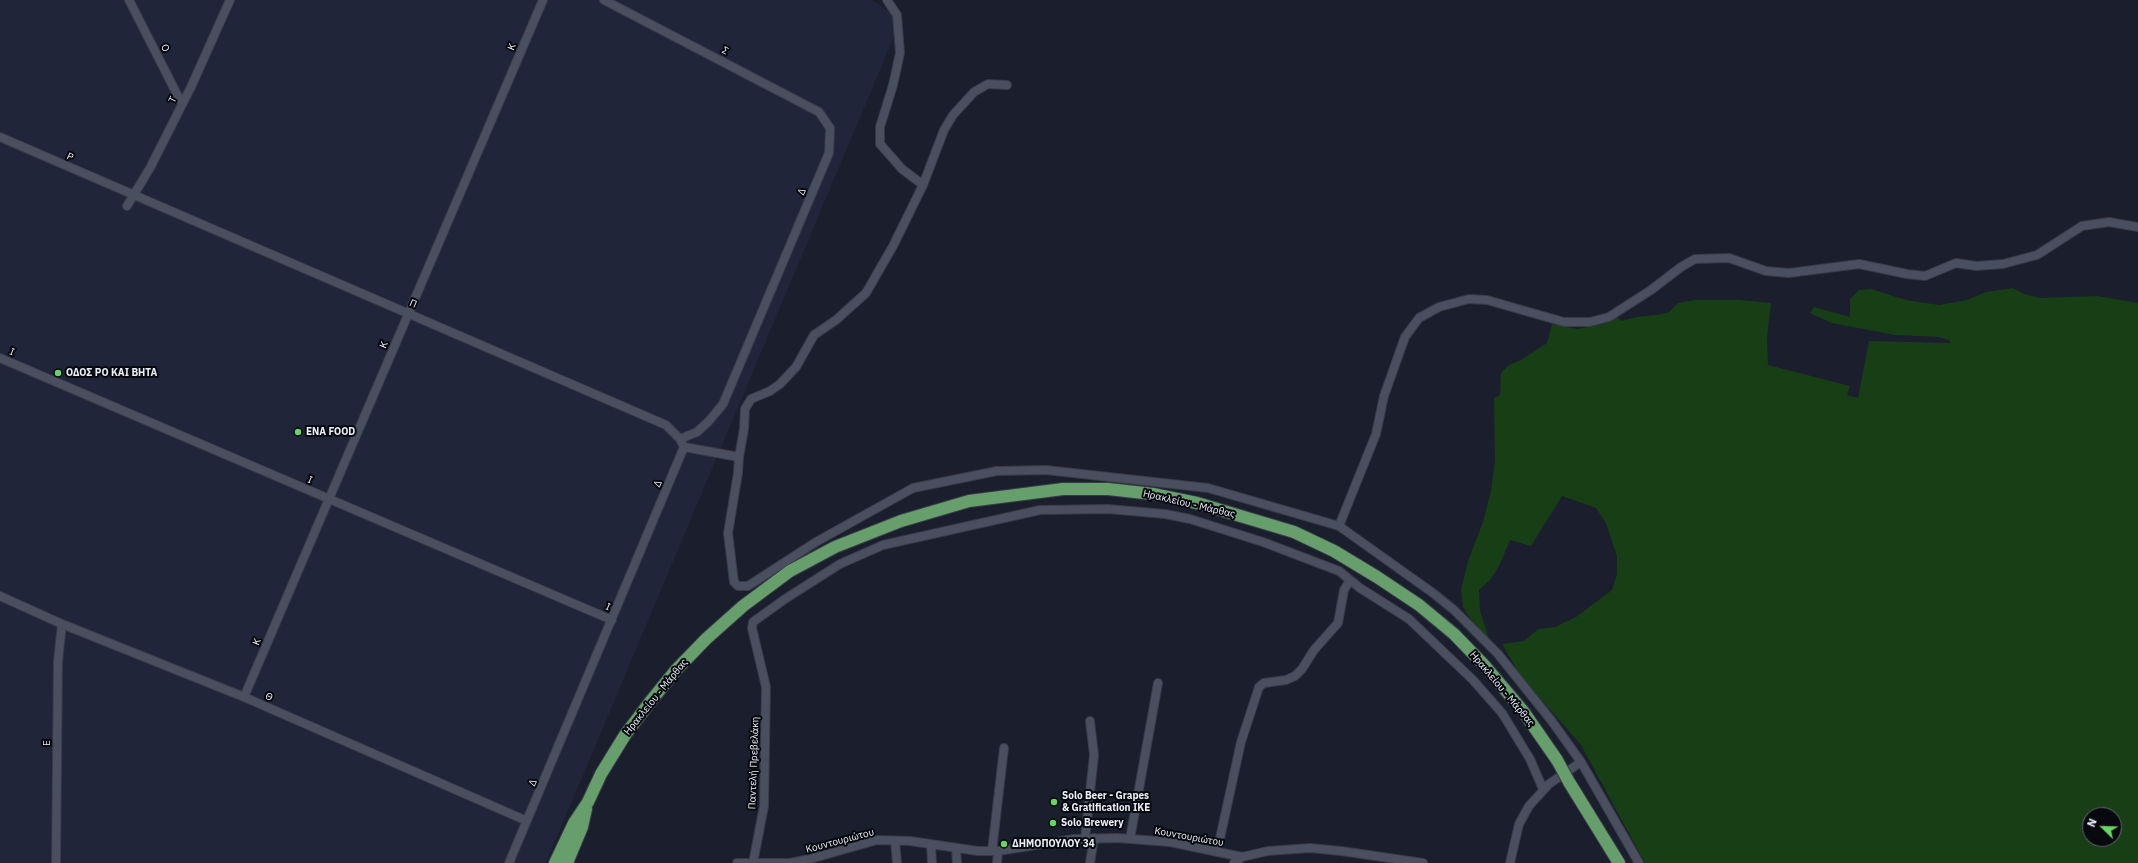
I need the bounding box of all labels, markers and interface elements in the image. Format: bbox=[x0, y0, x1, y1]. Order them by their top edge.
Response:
street label: Ο bbox=[158, 42, 172, 54]
street label: Κ bbox=[505, 42, 519, 52]
street label: Σ bbox=[720, 44, 730, 58]
street label: Τ bbox=[166, 95, 180, 105]
street label: Ρ bbox=[65, 150, 75, 164]
street label: Δ bbox=[795, 187, 809, 197]
street label: Π bbox=[407, 297, 419, 311]
street label: Κ bbox=[377, 340, 391, 350]
street label: Ι bbox=[8, 346, 16, 358]
place label: ΟΔΟΣ ΡΟ ΚΑΙ ΒΗΤΑ bbox=[66, 367, 157, 379]
marker: ΟΔΟΣ ΡΟ ΚΑΙ ΒΗΤΑ bbox=[53, 368, 63, 378]
place label: ENA FOOD bbox=[306, 426, 355, 438]
marker: ENA FOOD bbox=[293, 427, 303, 437]
street label: Ι bbox=[306, 474, 314, 486]
street label: Δ bbox=[651, 479, 665, 489]
street label: Ηρακλείου - Μάρθας bbox=[1142, 488, 1236, 520]
street label: Ι bbox=[604, 601, 612, 613]
street label: Κ bbox=[250, 637, 264, 647]
street label: Ηρακλείου - Μάρθας bbox=[1467, 649, 1537, 729]
street label: Ηρακλείου - Μάρθας bbox=[622, 657, 690, 737]
street label: Θ bbox=[263, 690, 275, 704]
street label: Παντελή Πρεβελάκη bbox=[746, 716, 762, 810]
street label: Ε bbox=[41, 740, 53, 746]
street label: Δ bbox=[526, 778, 540, 788]
place label: Solo Beer - Grapes & Gratification IKE bbox=[1062, 790, 1150, 814]
marker: Solo Beer - Grapes & Gratification IKE bbox=[1049, 797, 1059, 807]
north arrow bbox=[2082, 807, 2122, 847]
text: N bbox=[2084, 816, 2100, 829]
place label: Solo Brewery bbox=[1061, 817, 1124, 829]
marker: Solo Brewery bbox=[1048, 818, 1058, 828]
street label: Κουντουριώτου bbox=[1153, 825, 1225, 849]
street label: Κουντουριώτου bbox=[805, 826, 875, 856]
place label: ΔΗΜΟΠΟΥΛΟΥ 34 bbox=[1012, 838, 1095, 850]
marker: ΔΗΜΟΠΟΥΛΟΥ 34 bbox=[999, 839, 1009, 849]

